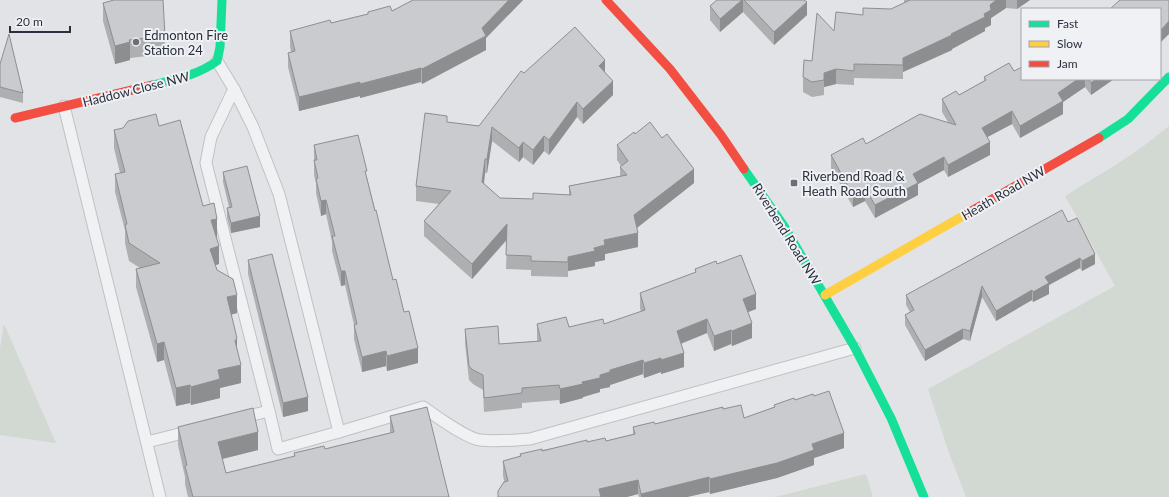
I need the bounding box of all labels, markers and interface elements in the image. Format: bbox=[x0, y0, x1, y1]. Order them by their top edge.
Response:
scale bar bbox=[10, 8, 70, 34]
legend bbox=[1021, 8, 1161, 80]
text: 20 m bbox=[16, 14, 43, 29]
text: Fast bbox=[1057, 16, 1079, 31]
place label: Edmonton Fire Station 24 bbox=[144, 27, 228, 58]
text: Slow bbox=[1057, 36, 1083, 51]
marker: Edmonton Fire Station 24 bbox=[131, 37, 141, 47]
text: Jam bbox=[1057, 56, 1078, 71]
street label: Haddow Close NW bbox=[81, 68, 192, 110]
street label: Heath Road NW bbox=[958, 162, 1048, 223]
place label: Riverbend Road & Heath Road South bbox=[802, 168, 906, 199]
marker: Riverbend Road & Heath Road South bbox=[789, 178, 799, 188]
street label: Riverbend Road NW bbox=[749, 180, 825, 288]

